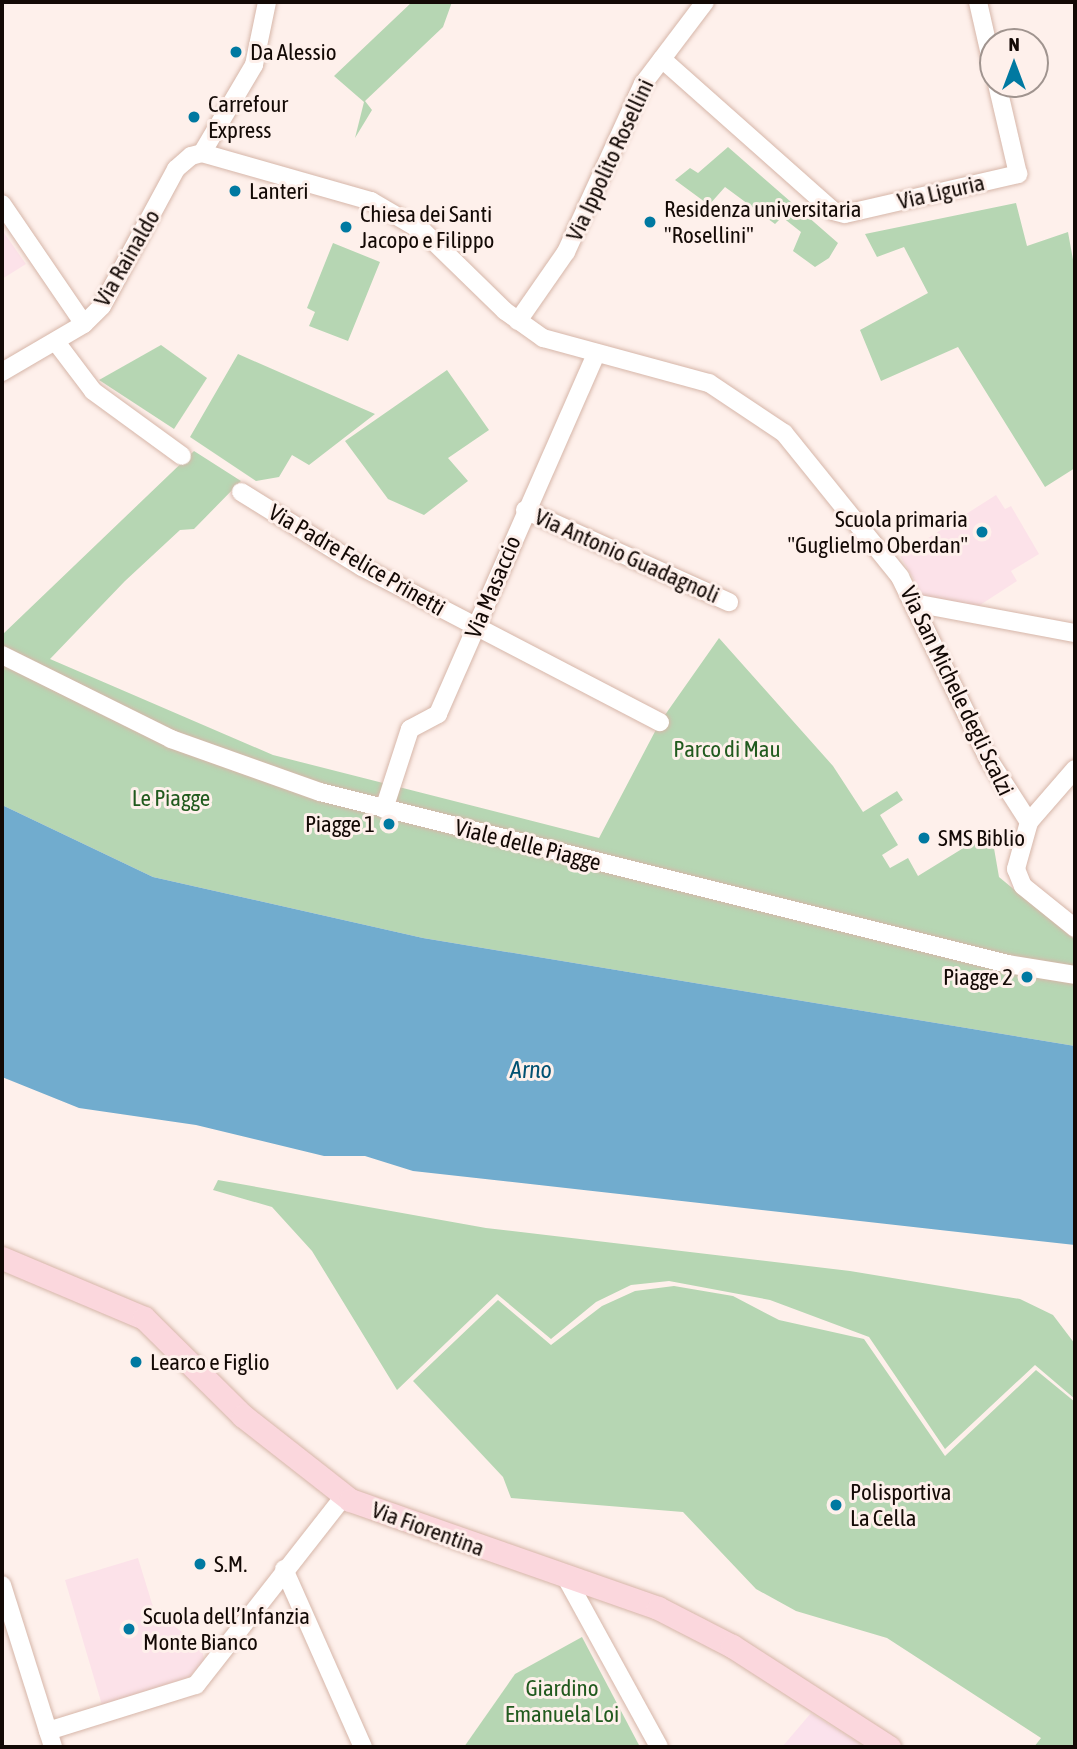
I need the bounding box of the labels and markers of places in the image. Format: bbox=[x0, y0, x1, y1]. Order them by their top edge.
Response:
place label: Da Alessio bbox=[250, 38, 337, 66]
marker: Da Alessio bbox=[228, 44, 244, 60]
place label: Carrefour Express bbox=[208, 90, 288, 144]
marker: Carrefour Express bbox=[186, 109, 202, 125]
place label: Lanteri bbox=[249, 177, 309, 205]
marker: Lanteri bbox=[227, 183, 243, 199]
place label: Residenza universitaria "Rosellini" bbox=[664, 195, 862, 249]
place label: Chiesa dei Santi Jacopo e Filippo bbox=[360, 200, 494, 254]
marker: Residenza universitaria "Rosellini" bbox=[642, 214, 658, 230]
marker: Chiesa dei Santi Jacopo e Filippo bbox=[338, 219, 354, 235]
place label: Scuola primaria "Guglielmo Oberdan" bbox=[788, 505, 968, 559]
marker: Scuola primaria "Guglielmo Oberdan" bbox=[974, 524, 990, 540]
place label: Piagge 1 bbox=[305, 810, 375, 838]
marker: Piagge 1 bbox=[381, 816, 397, 832]
place label: SMS Biblio bbox=[938, 824, 1025, 852]
marker: SMS Biblio bbox=[916, 830, 932, 846]
place label: Piagge 2 bbox=[943, 963, 1013, 991]
marker: Piagge 2 bbox=[1019, 969, 1035, 985]
place label: Learco e Figlio bbox=[150, 1348, 270, 1376]
marker: Learco e Figlio bbox=[128, 1354, 144, 1370]
place label: Polisportiva La Cella bbox=[850, 1478, 951, 1532]
marker: Polisportiva La Cella bbox=[828, 1497, 844, 1513]
place label: S.M. bbox=[214, 1550, 247, 1578]
marker: S.M. bbox=[192, 1556, 208, 1572]
place label: Scuola dell’Infanzia Monte Bianco bbox=[143, 1602, 310, 1656]
marker: Scuola dell’Infanzia Monte Bianco bbox=[121, 1621, 137, 1637]

